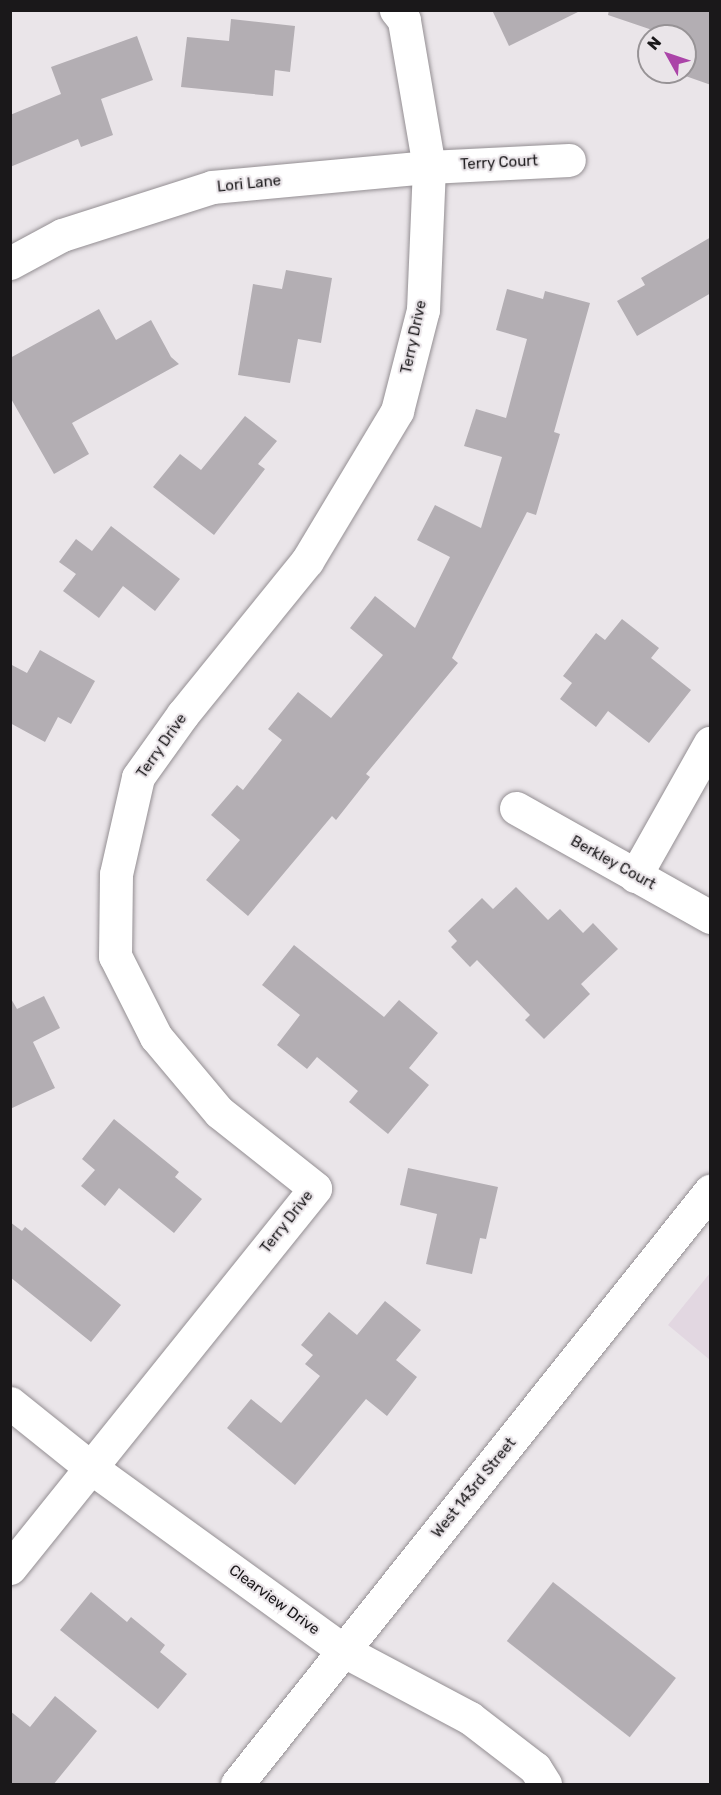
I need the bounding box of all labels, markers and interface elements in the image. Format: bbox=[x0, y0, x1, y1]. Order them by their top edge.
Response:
north arrow bbox=[637, 24, 697, 84]
text: N bbox=[643, 33, 665, 54]
street label: Terry Court bbox=[459, 152, 539, 174]
street label: Lori Lane bbox=[216, 172, 282, 196]
street label: Terry Drive bbox=[397, 298, 431, 376]
street label: Terry Drive bbox=[133, 710, 191, 782]
street label: Berkley Court bbox=[567, 832, 659, 894]
street label: Terry Drive bbox=[257, 1187, 317, 1257]
street label: West 143rd Street bbox=[428, 1434, 520, 1542]
street label: Clearview Drive bbox=[225, 1561, 323, 1639]

